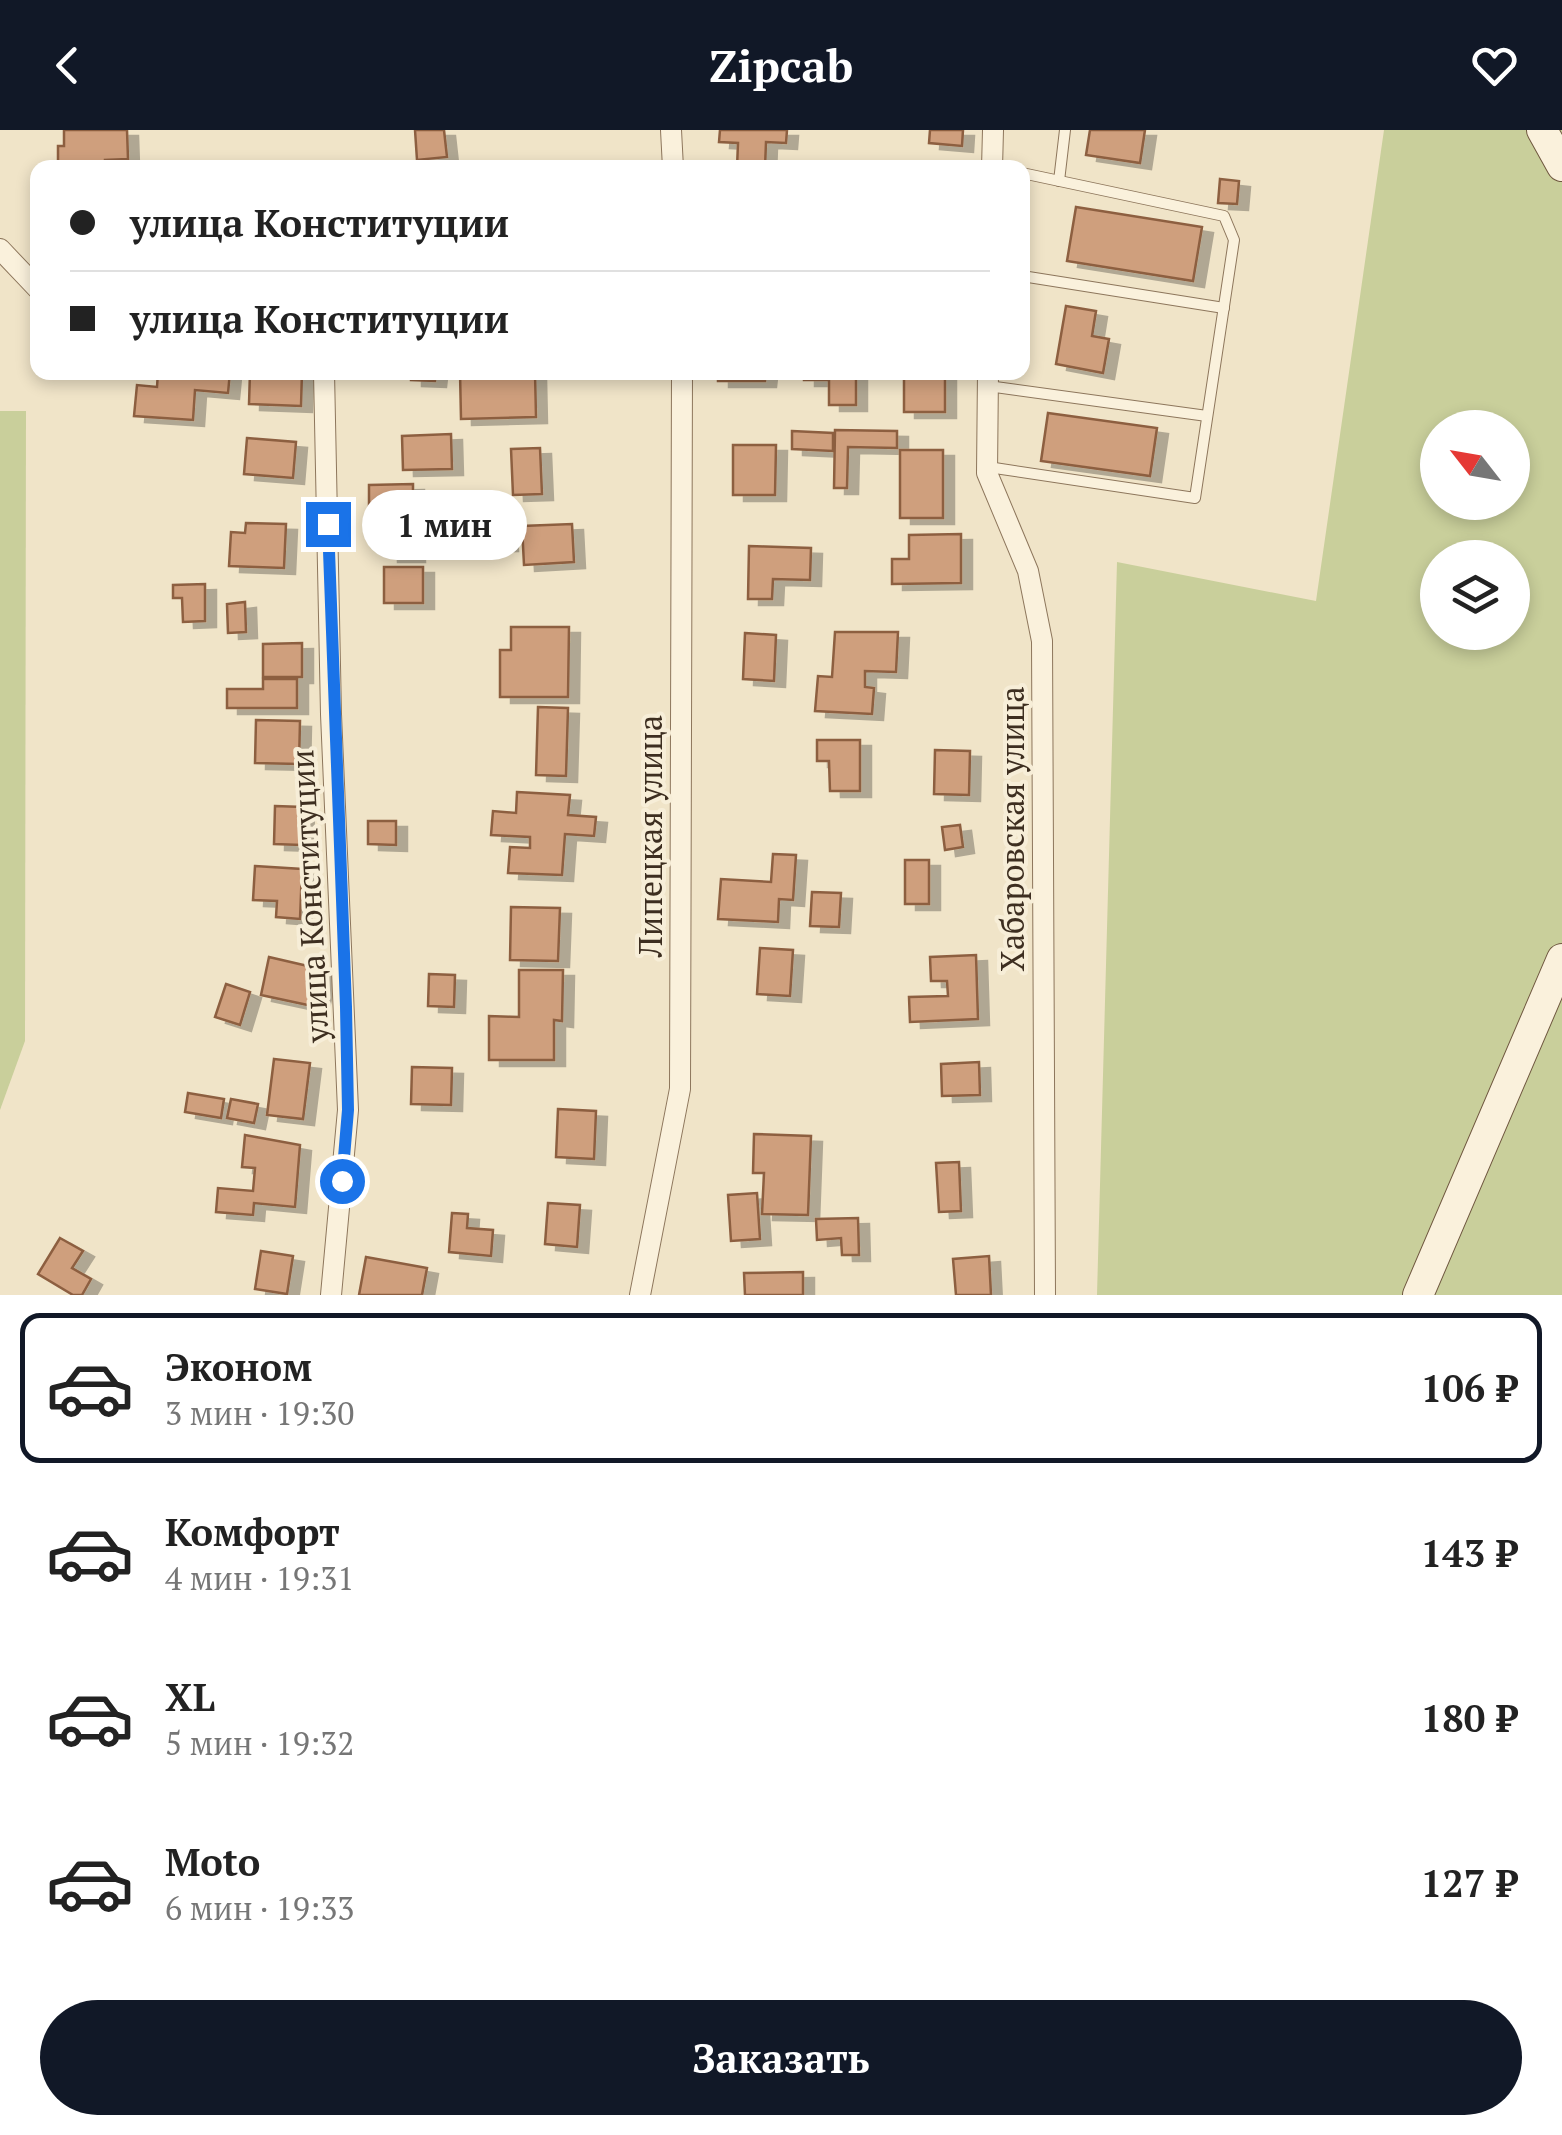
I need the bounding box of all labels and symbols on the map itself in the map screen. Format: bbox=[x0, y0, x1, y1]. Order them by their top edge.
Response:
north arrow bbox=[1420, 410, 1530, 520]
callout: 1 мин bbox=[363, 489, 528, 559]
route end bbox=[306, 502, 351, 547]
street label: Хабаровская улица bbox=[991, 686, 1033, 972]
street label: Липецкая улица bbox=[629, 715, 671, 958]
street label: улица Конституции bbox=[280, 748, 338, 1045]
route start bbox=[320, 1159, 365, 1204]

